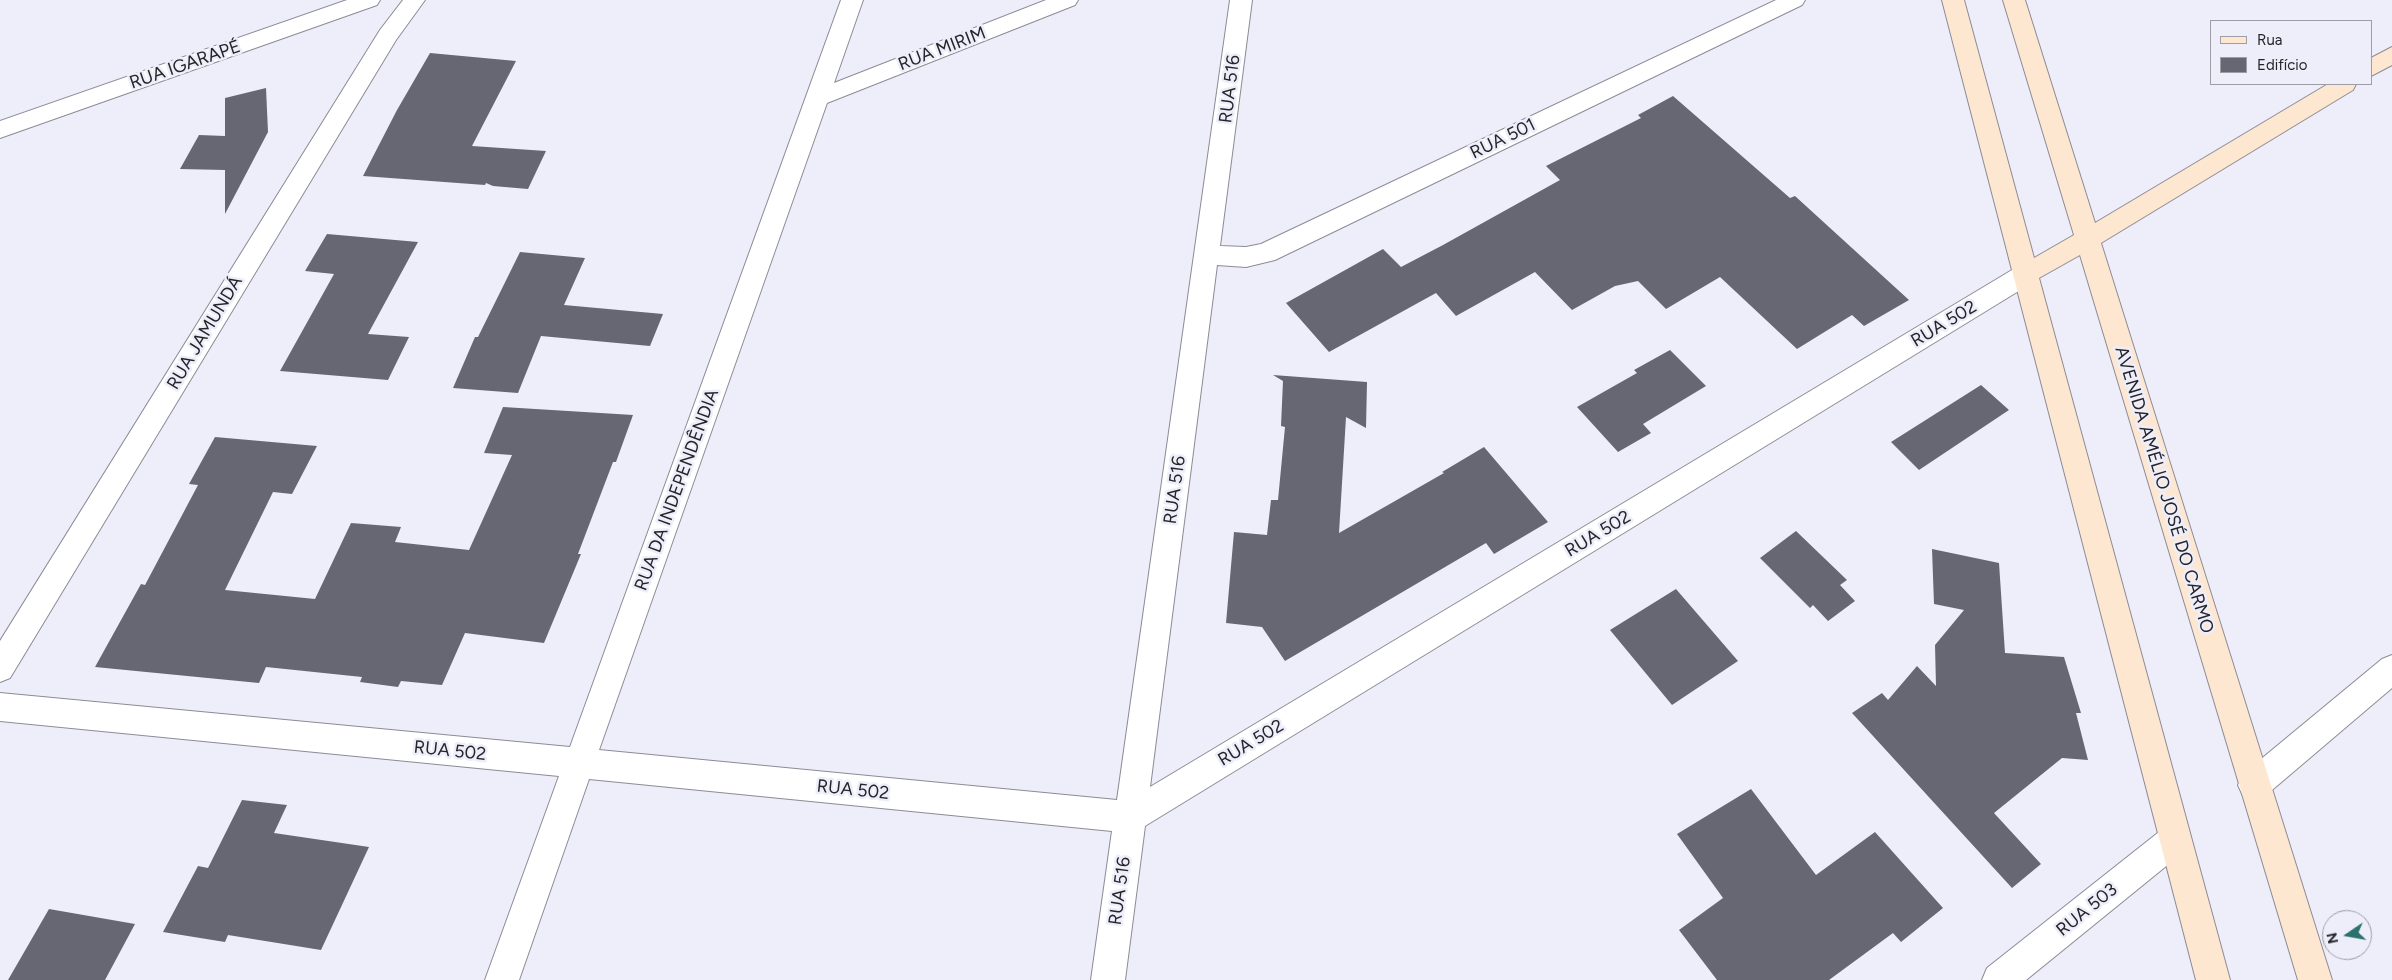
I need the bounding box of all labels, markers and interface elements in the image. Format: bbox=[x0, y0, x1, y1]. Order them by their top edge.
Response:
legend bbox=[2210, 20, 2372, 85]
street label: RUA MIRIM bbox=[895, 22, 989, 76]
text: Rua bbox=[2257, 31, 2282, 49]
street label: RUA IGARAPÉ bbox=[127, 36, 243, 94]
street label: RUA 516 bbox=[1215, 54, 1245, 124]
text: Edifício bbox=[2257, 56, 2307, 74]
street label: RUA 501 bbox=[1467, 114, 1539, 164]
street label: RUA JAMUNDÁ bbox=[163, 272, 247, 394]
street label: RUA 502 bbox=[1907, 296, 1981, 352]
street label: AVENIDA AMÉLIO JOSÉ DO CARMO bbox=[2110, 344, 2218, 636]
street label: RUA DA INDEPENDÊNDIA bbox=[630, 386, 724, 594]
street label: RUA 516 bbox=[1160, 455, 1190, 525]
street label: RUA 502 bbox=[1561, 506, 1635, 562]
street label: RUA 502 bbox=[1214, 715, 1288, 771]
street label: RUA 502 bbox=[413, 736, 487, 766]
street label: RUA 502 bbox=[816, 775, 890, 805]
street label: RUA 516 bbox=[1105, 856, 1135, 926]
street label: RUA 503 bbox=[2052, 879, 2122, 941]
north arrow bbox=[2322, 910, 2372, 960]
text: N bbox=[2323, 931, 2342, 945]

